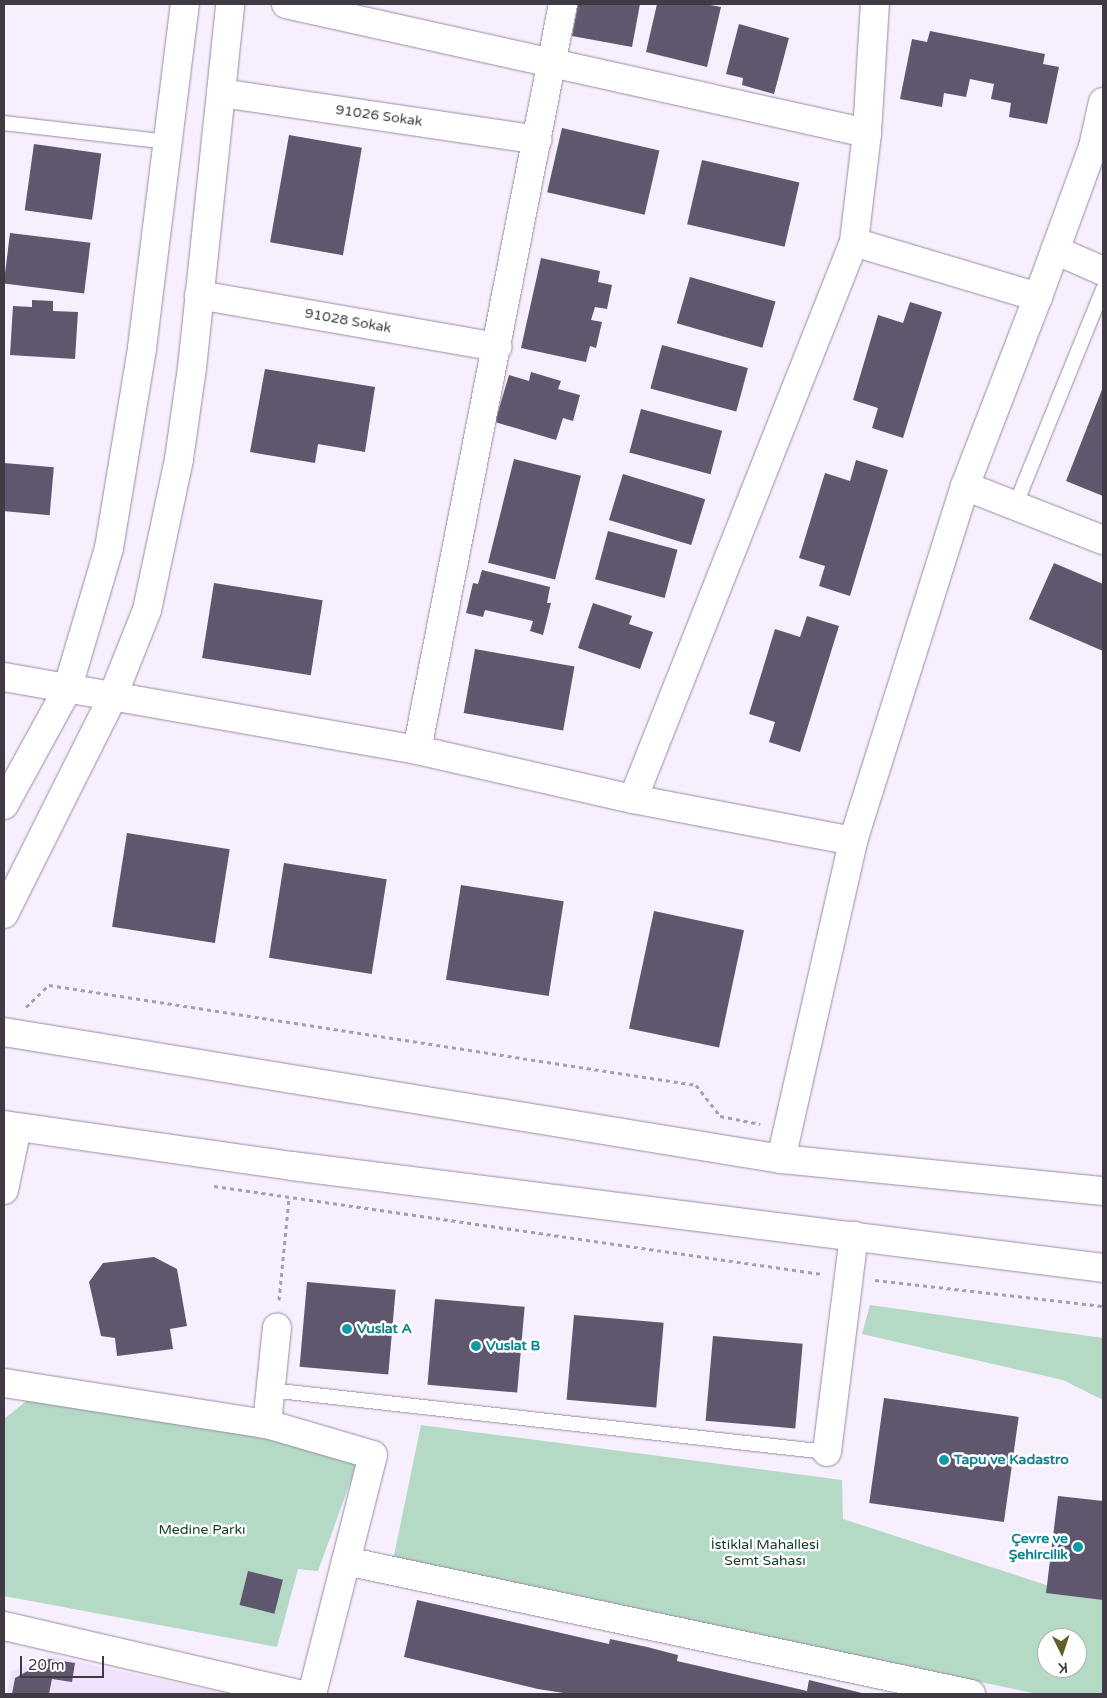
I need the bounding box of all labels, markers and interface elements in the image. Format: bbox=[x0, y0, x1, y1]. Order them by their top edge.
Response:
street label: 91026 Sokak bbox=[334, 102, 424, 130]
street label: 91028 Sokak bbox=[303, 305, 393, 337]
place label: Vuslat A bbox=[357, 1321, 412, 1337]
marker: Vuslat A bbox=[341, 1323, 353, 1335]
place label: Vuslat B bbox=[486, 1338, 540, 1354]
marker: Vuslat B bbox=[470, 1340, 482, 1352]
place label: Tapu ve Kadastro bbox=[954, 1452, 1069, 1468]
marker: Tapu ve Kadastro bbox=[938, 1454, 950, 1466]
park label: Medine Parkı bbox=[158, 1522, 246, 1538]
place label: Çevre ve Şehircilik bbox=[1009, 1531, 1068, 1564]
park label: İstiklal Mahallesi Semt Sahası bbox=[711, 1537, 819, 1570]
marker: Çevre ve Şehircilik bbox=[1072, 1541, 1084, 1553]
north arrow bbox=[1037, 1628, 1087, 1678]
scale bar bbox=[22, 1646, 106, 1678]
text: 20 m bbox=[28, 1656, 65, 1674]
text: K bbox=[1058, 1659, 1068, 1676]

